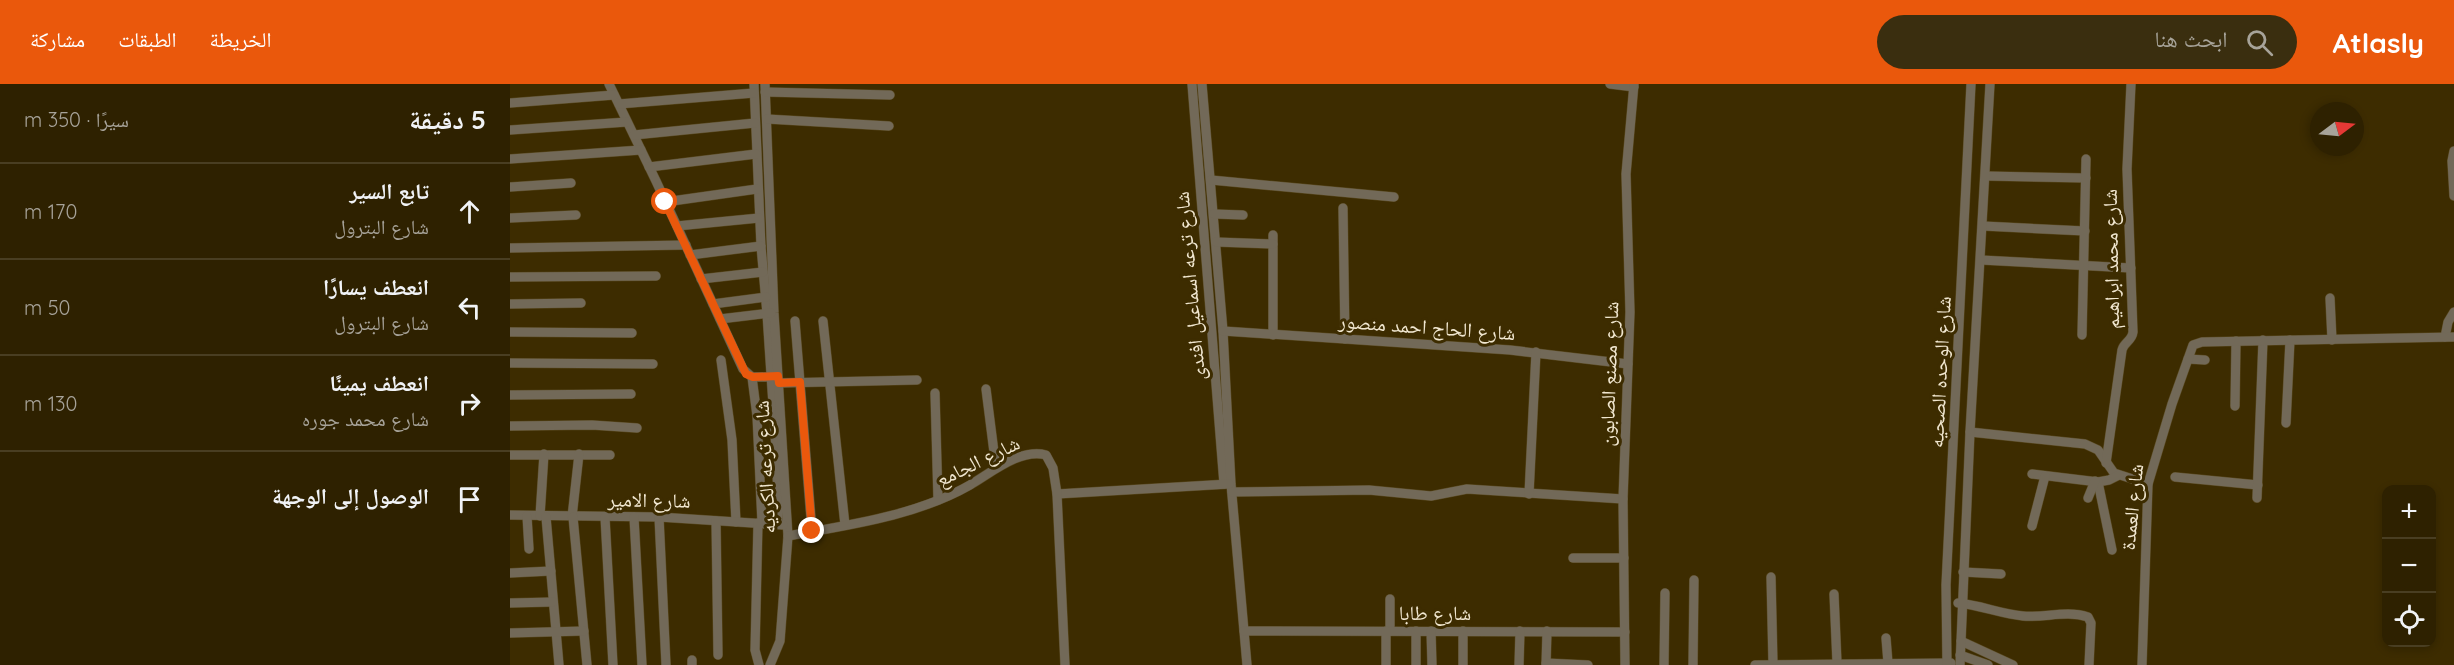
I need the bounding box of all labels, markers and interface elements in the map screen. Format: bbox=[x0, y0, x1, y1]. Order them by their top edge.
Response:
search box bbox=[1877, 15, 2297, 69]
text: ابحث هنا bbox=[2154, 25, 2228, 53]
text: Atlasly bbox=[2333, 25, 2424, 60]
text: مشاركة bbox=[30, 26, 85, 52]
text: الطبقات bbox=[118, 26, 177, 52]
text: الخريطة bbox=[210, 26, 271, 52]
icon: search bbox=[2243, 26, 2276, 59]
north arrow bbox=[2310, 102, 2364, 156]
text: 5 دقيقة bbox=[409, 103, 486, 136]
text: سيرًا · 350 m bbox=[24, 107, 129, 132]
text: تابع السير bbox=[349, 177, 429, 205]
route start bbox=[651, 188, 677, 214]
street label: شارع محمد ابراهيم bbox=[2097, 189, 2126, 329]
street label: شارع ترعه اسماعيل افندى bbox=[1169, 190, 1211, 382]
icon: ahead bbox=[453, 195, 486, 228]
text: 170 m bbox=[24, 199, 77, 224]
text: شارع البترول bbox=[334, 214, 429, 239]
text: انعطف يسارًا bbox=[323, 273, 429, 301]
icon: left bbox=[453, 291, 486, 324]
text: 50 m bbox=[24, 295, 71, 320]
street label: شارع الوحده الصحيه bbox=[1923, 296, 1957, 448]
street label: شارع مصنع الصابون bbox=[1593, 301, 1625, 447]
street label: شارع الحاج احمد منصور bbox=[1337, 308, 1516, 346]
text: شارع البترول bbox=[334, 310, 429, 335]
text: انعطف يمينًا bbox=[330, 369, 429, 397]
icon: right bbox=[453, 387, 486, 420]
text: 130 m bbox=[24, 391, 78, 416]
street label: شارع ترعه الكرديه bbox=[749, 400, 781, 534]
text: شارع محمد جوره bbox=[302, 406, 429, 431]
street label: شارع الجامع bbox=[932, 430, 1024, 492]
street label: شارع العمدة bbox=[2115, 463, 2149, 551]
text: الوصول إلى الوجهة bbox=[272, 482, 429, 510]
icon: arrive bbox=[453, 483, 486, 516]
map controls bbox=[2382, 485, 2436, 647]
button: + bbox=[2382, 485, 2436, 539]
street label: شارع الامير bbox=[606, 486, 691, 514]
route end bbox=[798, 517, 824, 543]
button: − bbox=[2382, 539, 2436, 593]
button: locate bbox=[2382, 593, 2436, 647]
street label: شارع طابا bbox=[1399, 600, 1471, 626]

